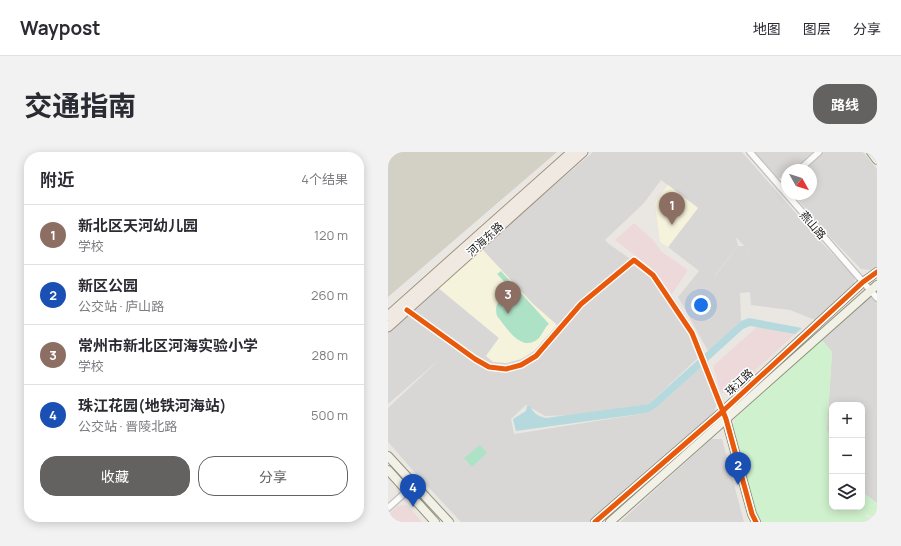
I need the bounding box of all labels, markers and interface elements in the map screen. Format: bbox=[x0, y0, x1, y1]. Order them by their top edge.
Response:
text: Waypost bbox=[20, 15, 100, 41]
text: 地图 bbox=[753, 19, 781, 38]
text: 图层 bbox=[803, 19, 831, 38]
text: 分享 bbox=[853, 19, 881, 38]
button: 路线 bbox=[813, 84, 877, 124]
text: 交通指南 bbox=[24, 86, 136, 124]
north arrow bbox=[781, 164, 817, 200]
text: 附近 bbox=[40, 168, 74, 191]
text: 4个结果 bbox=[301, 170, 348, 188]
pin: 1 bbox=[659, 192, 685, 225]
street label: 燕山路 bbox=[797, 207, 830, 242]
text: 新北区天河幼儿园 bbox=[78, 215, 198, 236]
street label: 河海东路 bbox=[463, 218, 506, 259]
text: 1 bbox=[50, 226, 56, 244]
text: 120 m bbox=[314, 226, 348, 244]
text: 学校 bbox=[78, 237, 104, 255]
text: 新区公园 bbox=[78, 275, 138, 296]
pin: 3 bbox=[495, 281, 521, 314]
text: 2 bbox=[49, 286, 57, 304]
text: 260 m bbox=[311, 286, 348, 304]
your location bbox=[691, 295, 711, 315]
text: 公交站 · 庐山路 bbox=[78, 297, 164, 315]
text: 常州市新北区河海实验小学 bbox=[78, 335, 258, 356]
text: 3 bbox=[49, 346, 57, 364]
text: 280 m bbox=[311, 346, 348, 364]
text: 学校 bbox=[78, 357, 104, 375]
street label: 珠江路 bbox=[721, 365, 756, 398]
text: 珠江花园(地铁河海站) bbox=[78, 395, 227, 416]
map controls bbox=[829, 402, 865, 510]
button: + bbox=[829, 402, 865, 438]
text: 4 bbox=[49, 406, 57, 424]
text: 500 m bbox=[311, 406, 348, 424]
text: 公交站 · 晋陵北路 bbox=[78, 417, 177, 435]
button: − bbox=[829, 438, 865, 474]
pin: 2 bbox=[725, 452, 751, 485]
button: 收藏 bbox=[40, 456, 190, 496]
button: 分享 bbox=[198, 456, 348, 496]
pin: 4 bbox=[400, 474, 426, 507]
button: layers bbox=[829, 474, 865, 510]

